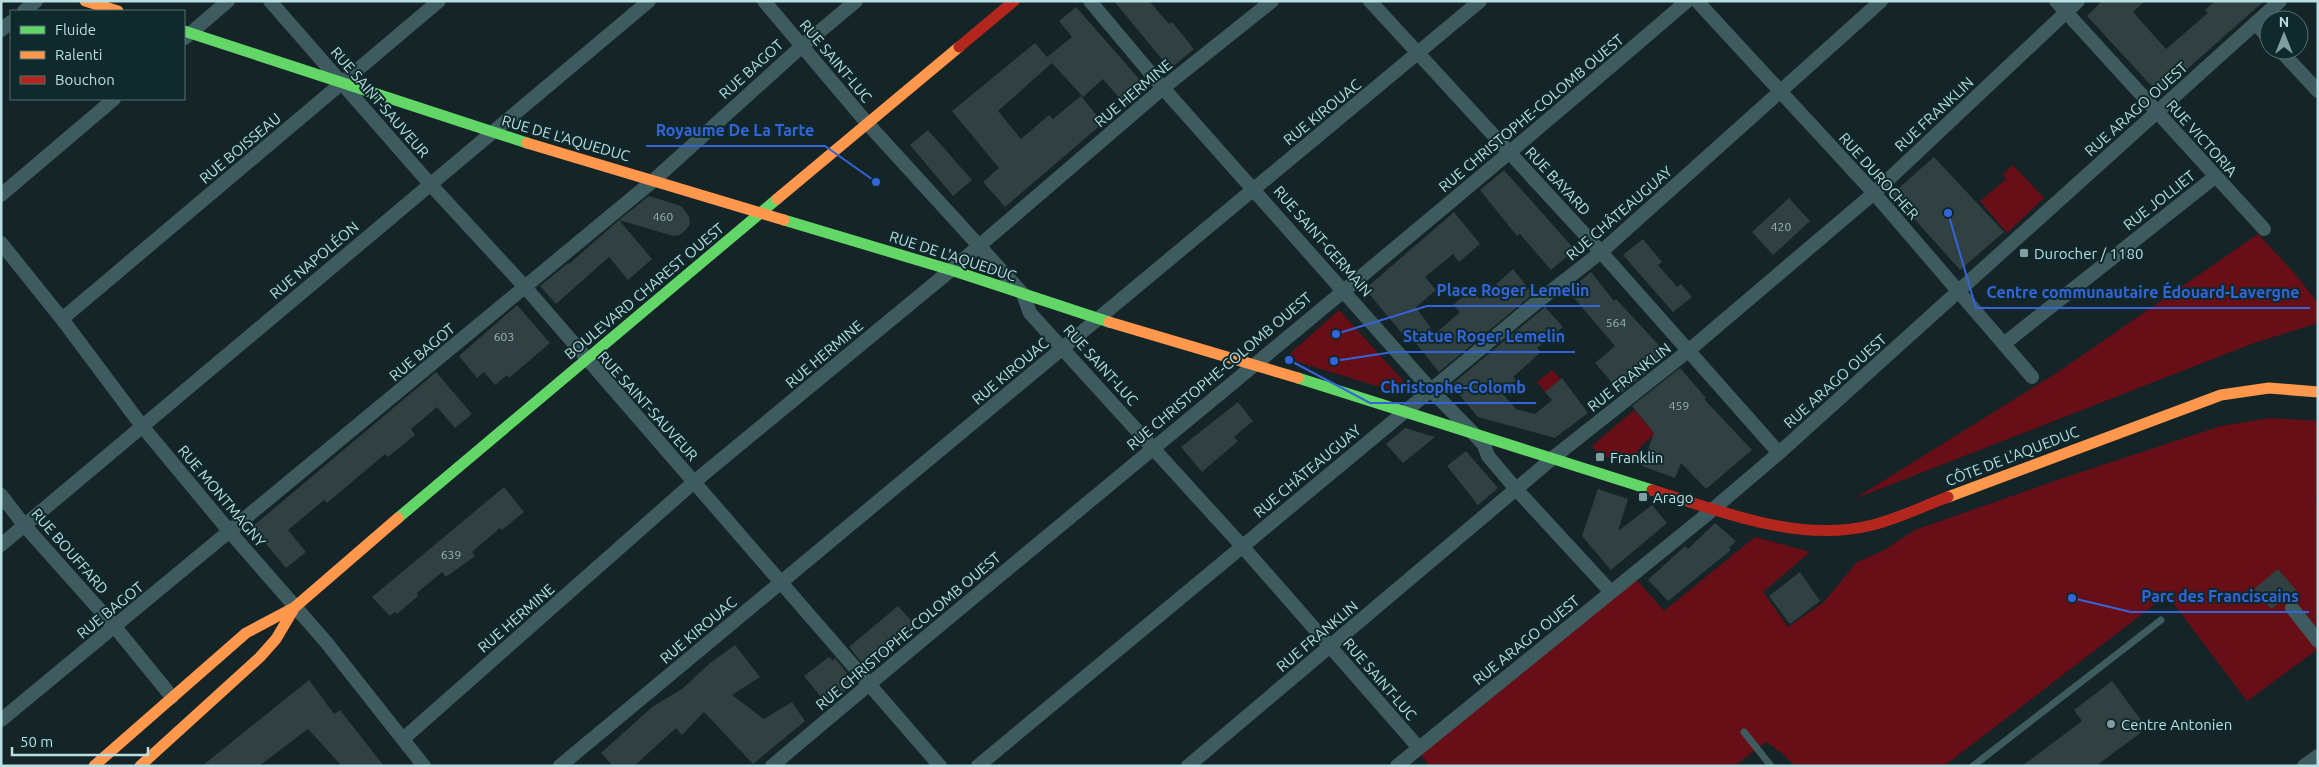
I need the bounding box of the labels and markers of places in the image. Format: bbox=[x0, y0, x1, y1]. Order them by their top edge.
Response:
callout: Royaume De La Tarte bbox=[646, 115, 825, 146]
place label: Durocher / 1180 bbox=[2034, 245, 2143, 262]
marker: Durocher / 1180 bbox=[2018, 247, 2030, 259]
callout: Place Roger Lemelin bbox=[1427, 275, 1600, 306]
callout: Centre communautaire Édouard-Lavergne bbox=[1976, 277, 2310, 308]
callout: Statue Roger Lemelin bbox=[1393, 321, 1575, 352]
callout: Christophe-Colomb bbox=[1370, 372, 1536, 403]
place label: Franklin bbox=[1610, 449, 1663, 466]
marker: Franklin bbox=[1594, 451, 1606, 463]
place label: Arago bbox=[1653, 489, 1694, 506]
marker: Arago bbox=[1637, 491, 1649, 503]
callout: Parc des Franciscains bbox=[2131, 581, 2309, 612]
place label: Centre Antonien bbox=[2121, 716, 2232, 733]
marker: Centre Antonien bbox=[2105, 718, 2117, 730]

